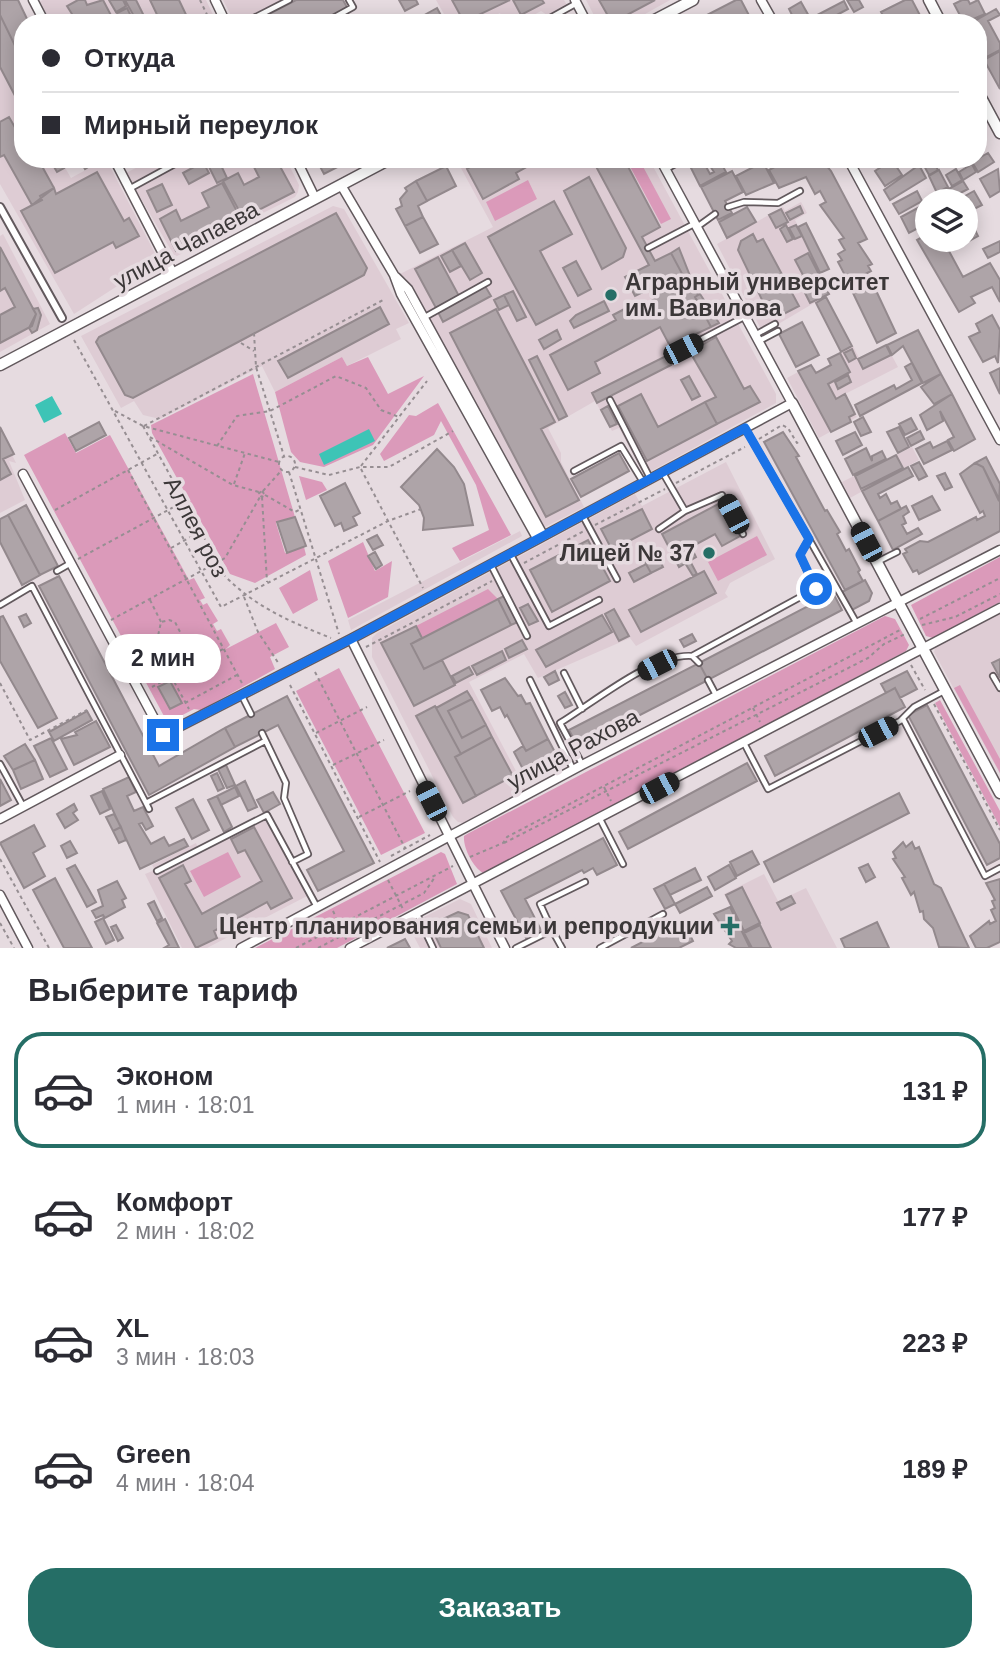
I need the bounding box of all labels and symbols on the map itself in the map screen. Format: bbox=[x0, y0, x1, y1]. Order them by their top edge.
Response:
street label: улица Чапаева bbox=[109, 196, 263, 294]
place label: Аграрный университет им. Вавилова bbox=[625, 269, 890, 321]
marker: Аграрный университет им. Вавилова bbox=[603, 287, 619, 303]
car bbox=[660, 330, 707, 368]
street label: Аллея роз bbox=[159, 472, 233, 582]
car bbox=[714, 491, 753, 537]
car bbox=[847, 519, 886, 565]
place label: Лицей № 37 bbox=[560, 540, 695, 566]
marker: Лицей № 37 bbox=[701, 545, 717, 561]
route start bbox=[800, 573, 832, 605]
callout: 2 мин bbox=[105, 634, 221, 682]
car bbox=[634, 646, 681, 684]
street label: улица Рахова bbox=[503, 703, 644, 795]
car bbox=[855, 713, 902, 751]
route end bbox=[147, 719, 179, 751]
car bbox=[636, 769, 683, 807]
car bbox=[413, 778, 450, 824]
place label: Центр планирования семьи и репродукции bbox=[219, 913, 714, 939]
marker: Центр планирования семьи и репродукции bbox=[720, 916, 740, 936]

